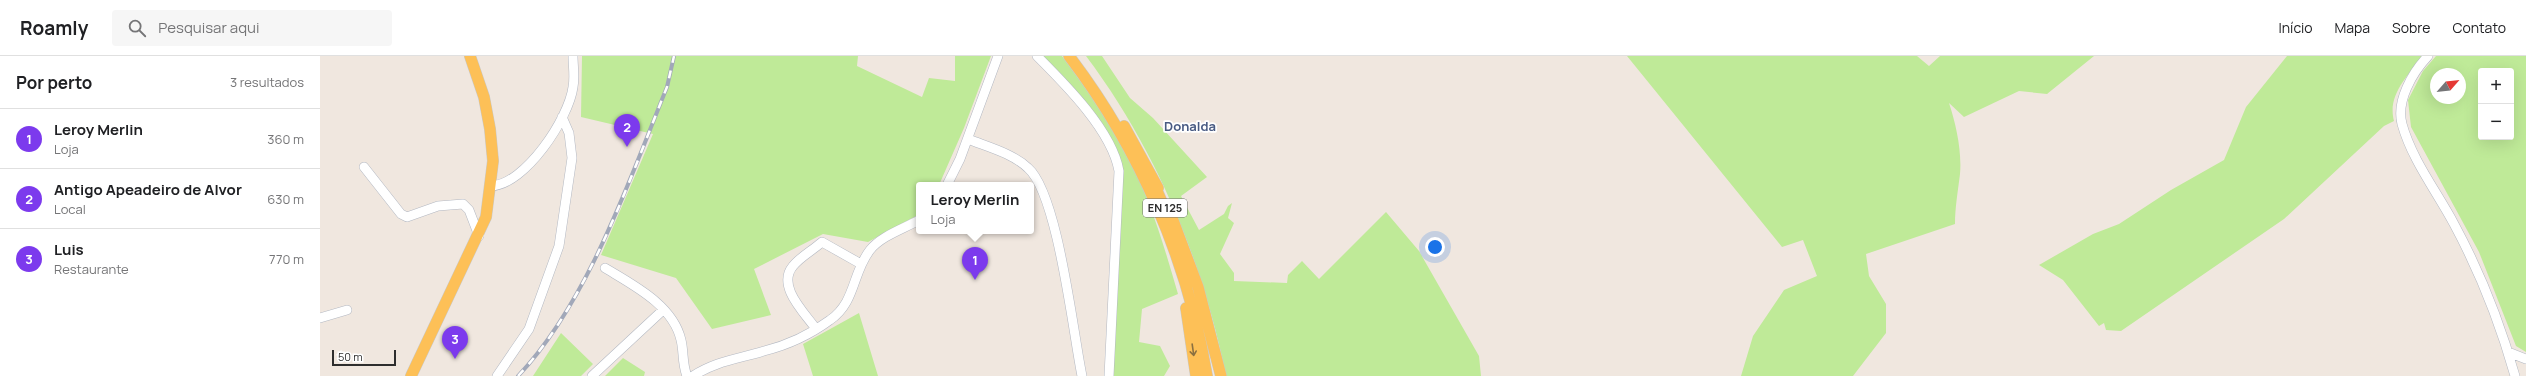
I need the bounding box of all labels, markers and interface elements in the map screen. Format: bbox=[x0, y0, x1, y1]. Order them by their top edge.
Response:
search box bbox=[112, 10, 392, 46]
text: Roamly bbox=[20, 15, 88, 41]
icon: search bbox=[126, 17, 148, 39]
text: Pesquisar aqui bbox=[158, 17, 259, 38]
text: Início bbox=[2279, 18, 2312, 37]
text: Mapa bbox=[2334, 18, 2370, 37]
text: Sobre bbox=[2392, 18, 2430, 37]
text: Contato bbox=[2452, 18, 2506, 37]
north arrow bbox=[2430, 68, 2466, 104]
map controls bbox=[2478, 68, 2514, 140]
button: + bbox=[2478, 68, 2514, 104]
text: Por perto bbox=[16, 71, 92, 94]
text: 3 resultados bbox=[230, 73, 304, 91]
button: − bbox=[2478, 104, 2514, 140]
pin: 2 bbox=[614, 114, 640, 147]
district label: Donalda bbox=[1164, 117, 1216, 135]
text: Leroy Merlin bbox=[54, 119, 143, 140]
text: 1 bbox=[26, 130, 32, 148]
text: 360 m bbox=[267, 130, 304, 148]
text: Loja bbox=[54, 140, 79, 158]
text: Antigo Apeadeiro de Alvor bbox=[54, 179, 242, 200]
popup bbox=[916, 182, 1034, 234]
text: Leroy Merlin bbox=[931, 189, 1019, 210]
text: 2 bbox=[25, 190, 33, 208]
text: 630 m bbox=[267, 190, 304, 208]
road number: EN 125 bbox=[1143, 199, 1187, 217]
text: Local bbox=[54, 200, 86, 218]
text: Loja bbox=[931, 210, 955, 228]
your location bbox=[1425, 237, 1445, 257]
text: Luis bbox=[54, 239, 84, 260]
pin: 1 bbox=[962, 247, 988, 280]
text: 3 bbox=[25, 250, 33, 268]
text: 770 m bbox=[269, 250, 304, 268]
text: Restaurante bbox=[54, 260, 129, 278]
pin: 3 bbox=[442, 326, 468, 359]
one-way arrow bbox=[1189, 343, 1197, 356]
scale bar bbox=[332, 348, 396, 367]
text: 50 m bbox=[338, 349, 363, 364]

